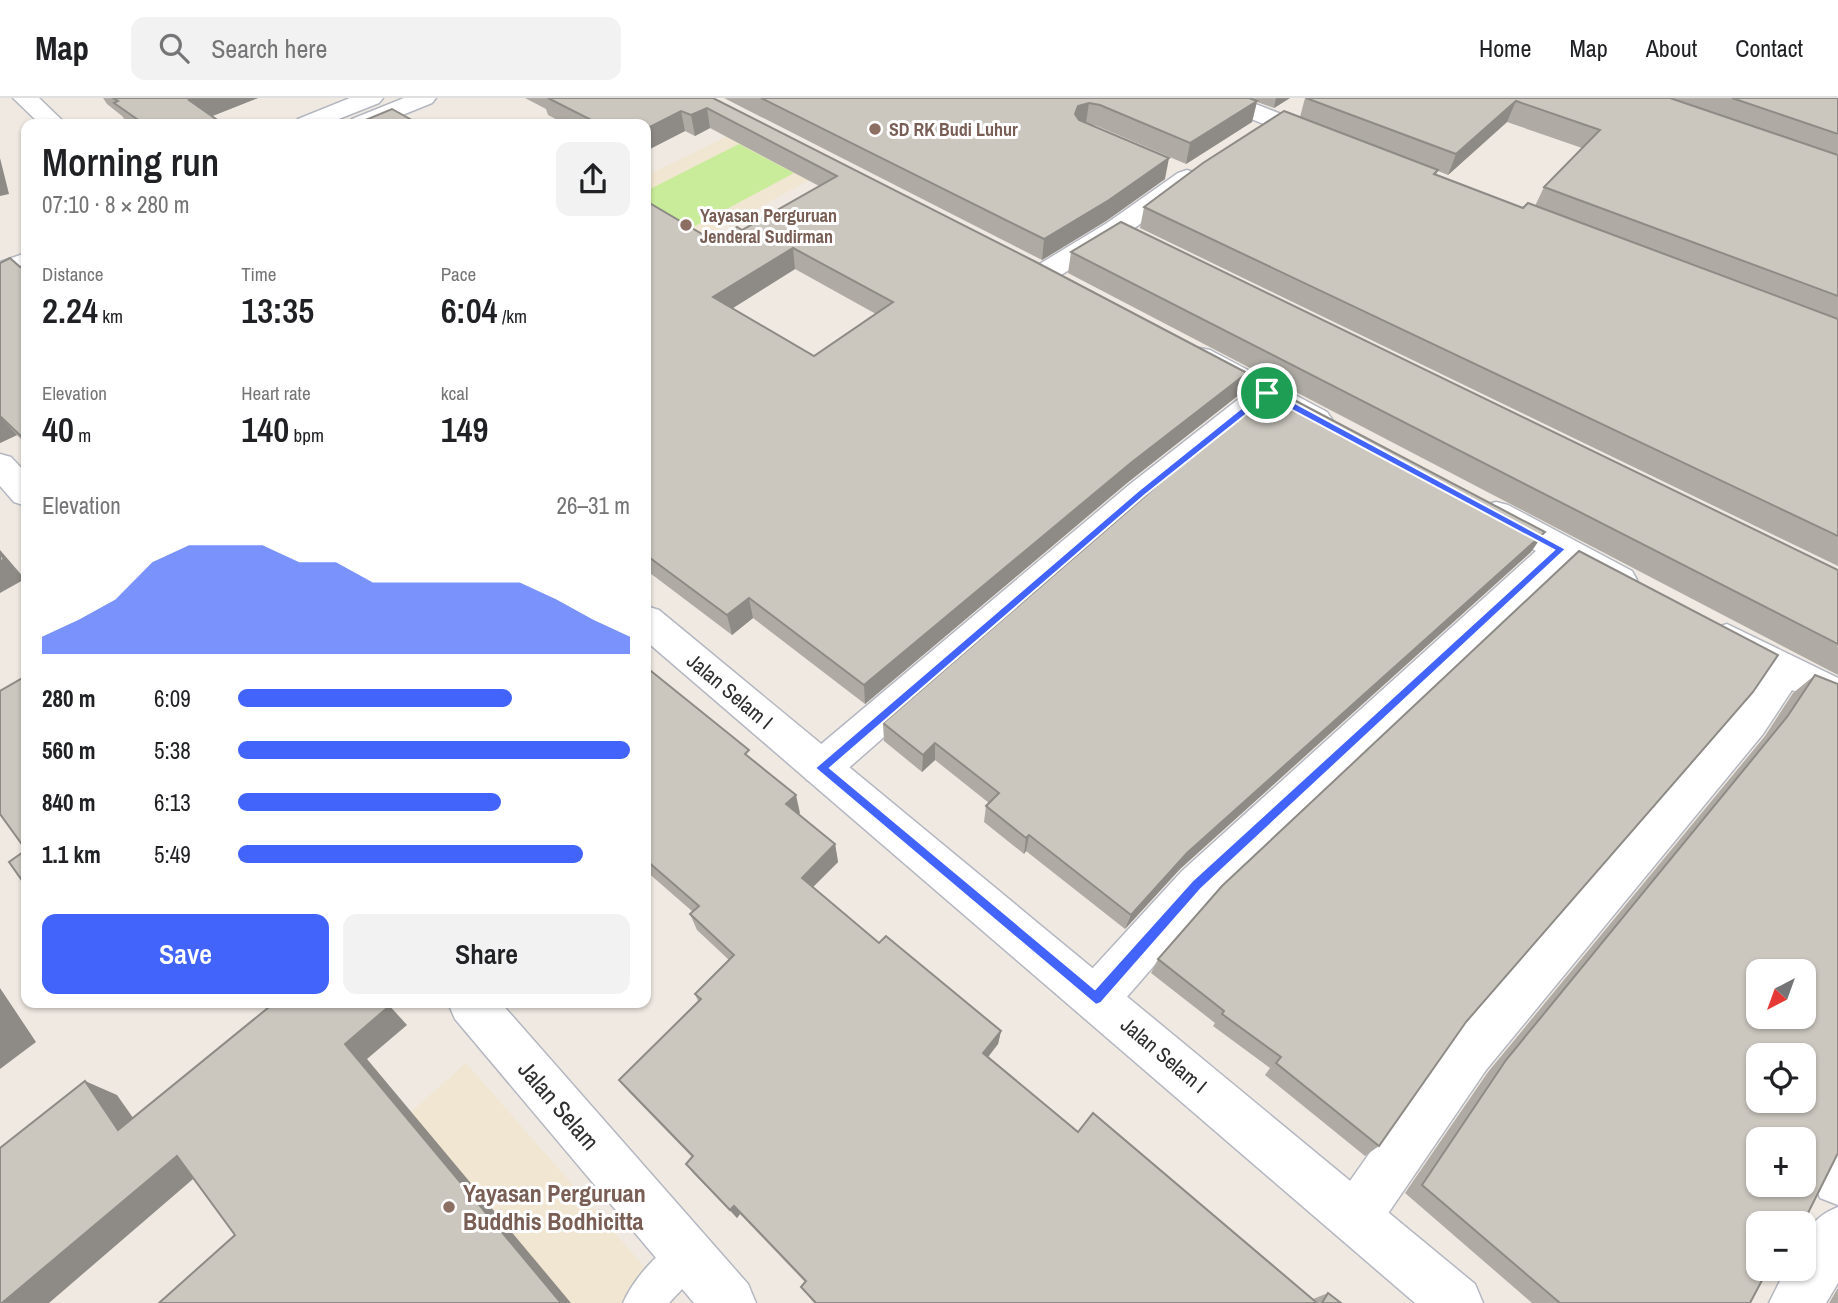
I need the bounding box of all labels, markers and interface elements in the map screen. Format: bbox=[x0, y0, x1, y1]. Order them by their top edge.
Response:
search box bbox=[131, 17, 621, 80]
text: Map bbox=[35, 26, 89, 70]
icon: search bbox=[155, 29, 193, 67]
text: Search here bbox=[211, 31, 327, 66]
text: Home bbox=[1479, 32, 1531, 64]
text: Map bbox=[1569, 32, 1608, 64]
text: About bbox=[1646, 32, 1697, 64]
text: Contact bbox=[1735, 32, 1803, 64]
place label: SD RK Budi Luhur bbox=[889, 117, 1018, 142]
marker: SD RK Budi Luhur bbox=[867, 121, 883, 137]
text: Morning run bbox=[42, 137, 219, 188]
button: share bbox=[556, 142, 630, 216]
text: 07:10 · 8 × 280 m bbox=[42, 189, 189, 220]
place label: Yayasan Perguruan Jenderal Sudirman bbox=[700, 203, 837, 249]
marker: Yayasan Perguruan Jenderal Sudirman bbox=[678, 217, 694, 233]
text: Distance bbox=[42, 261, 103, 287]
text: Time bbox=[241, 261, 276, 287]
text: Pace bbox=[441, 261, 476, 287]
text: 2.24 bbox=[42, 287, 98, 334]
text: 13:35 bbox=[241, 287, 314, 334]
text: 6:04 bbox=[441, 287, 498, 334]
text: km bbox=[98, 303, 123, 329]
text: /km bbox=[498, 303, 527, 329]
pin bbox=[1237, 363, 1297, 423]
icon: arrive bbox=[1248, 374, 1286, 412]
text: Elevation bbox=[42, 380, 107, 406]
text: Heart rate bbox=[241, 380, 311, 406]
text: kcal bbox=[441, 380, 468, 406]
text: 40 bbox=[42, 406, 74, 453]
text: 140 bbox=[241, 406, 289, 453]
text: 149 bbox=[441, 406, 489, 453]
text: m bbox=[74, 422, 91, 448]
text: bpm bbox=[289, 422, 324, 448]
text: Elevation bbox=[42, 490, 121, 521]
text: 26–31 m bbox=[557, 490, 630, 521]
street label: Jalan Selam I bbox=[681, 646, 779, 736]
text: 280 m bbox=[42, 683, 95, 714]
text: 6:09 bbox=[154, 683, 191, 714]
text: 560 m bbox=[42, 735, 95, 766]
text: 5:38 bbox=[154, 735, 191, 766]
text: 840 m bbox=[42, 787, 95, 818]
text: 6:13 bbox=[154, 787, 191, 818]
text: 1.1 km bbox=[42, 839, 101, 870]
text: 5:49 bbox=[154, 839, 191, 870]
button: Save bbox=[42, 914, 329, 994]
button: Share bbox=[343, 914, 630, 994]
north arrow bbox=[1746, 959, 1816, 1029]
map controls bbox=[1746, 959, 1816, 1281]
street label: Jalan Selam I bbox=[1115, 1010, 1213, 1100]
button: locate bbox=[1746, 1043, 1816, 1113]
street label: Jalan Selam bbox=[511, 1054, 607, 1156]
button: + bbox=[1746, 1127, 1816, 1197]
place label: Yayasan Perguruan Buddhis Bodhicitta bbox=[463, 1177, 646, 1237]
marker: Yayasan Perguruan Buddhis Bodhicitta bbox=[441, 1199, 457, 1215]
button: − bbox=[1746, 1211, 1816, 1281]

